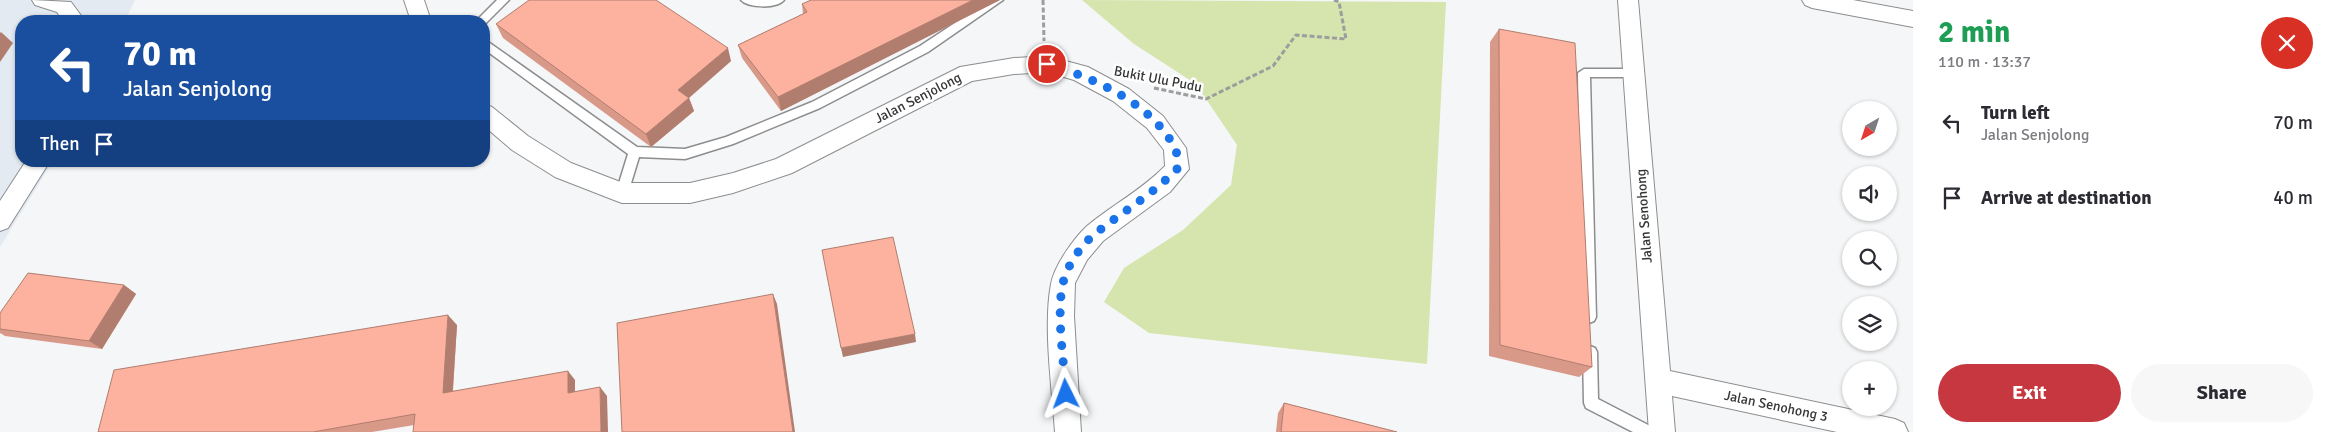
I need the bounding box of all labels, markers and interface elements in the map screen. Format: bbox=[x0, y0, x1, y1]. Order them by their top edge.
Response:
text: 2 min bbox=[1938, 14, 2010, 51]
button: close bbox=[2261, 17, 2313, 69]
text: 70 m bbox=[123, 32, 197, 75]
icon: left bbox=[40, 35, 105, 100]
pin bbox=[1026, 43, 1068, 85]
icon: arrive bbox=[1033, 50, 1061, 78]
text: 110 m · 13:37 bbox=[1938, 52, 2031, 72]
street label: Bukit Ulu Pudu bbox=[1113, 62, 1203, 96]
street label: Jalan Senjolong bbox=[872, 69, 964, 127]
text: Jalan Senjolong bbox=[123, 75, 272, 102]
north arrow bbox=[1842, 101, 1898, 156]
map controls bbox=[1842, 101, 1897, 416]
text: Turn left bbox=[1981, 101, 2050, 125]
icon: left bbox=[1938, 109, 1966, 137]
text: 70 m bbox=[2273, 111, 2313, 135]
text: Jalan Senjolong bbox=[1981, 125, 2089, 145]
icon: arrive bbox=[90, 130, 118, 158]
text: Then bbox=[40, 132, 80, 156]
button: sound bbox=[1842, 166, 1897, 221]
street label: Jalan Senohong bbox=[1632, 168, 1656, 264]
icon: arrive bbox=[1938, 184, 1966, 212]
text: Arrive at destination bbox=[1981, 186, 2152, 210]
text: 40 m bbox=[2273, 186, 2313, 210]
button: search bbox=[1842, 231, 1897, 286]
button: layers bbox=[1842, 296, 1897, 351]
button: + bbox=[1842, 361, 1897, 416]
button: Exit bbox=[1938, 364, 2121, 422]
button: Share bbox=[2131, 364, 2313, 422]
position arrow bbox=[1039, 367, 1091, 419]
street label: Jalan Senohong 3 bbox=[1723, 387, 1829, 425]

